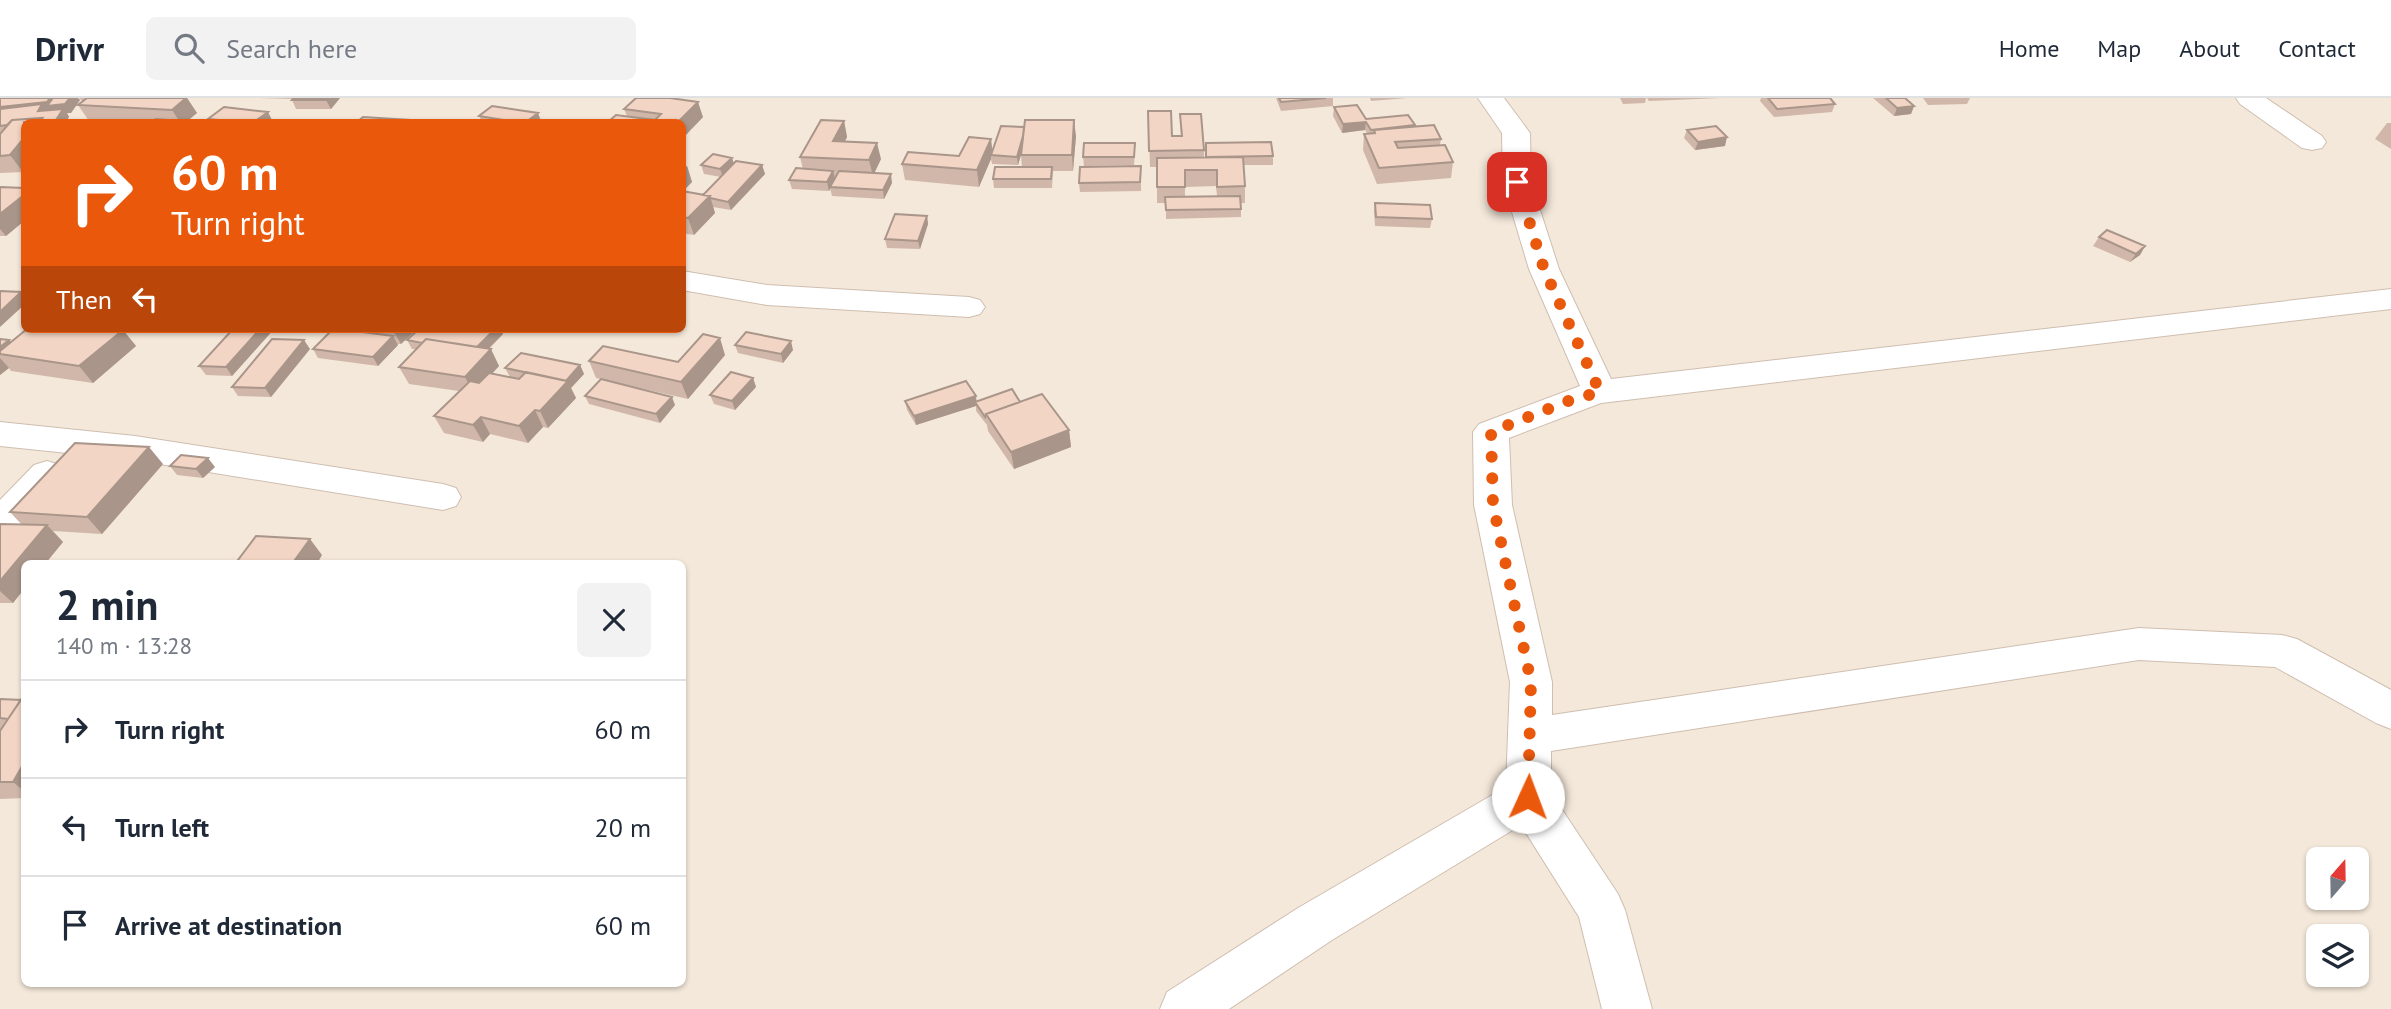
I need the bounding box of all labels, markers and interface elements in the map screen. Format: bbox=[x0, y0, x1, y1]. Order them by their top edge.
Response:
search box bbox=[146, 17, 636, 80]
text: Drivr bbox=[35, 27, 104, 70]
icon: search bbox=[170, 29, 208, 67]
text: Search here bbox=[226, 32, 357, 65]
text: Home bbox=[1999, 33, 2059, 64]
text: Map bbox=[2097, 33, 2141, 64]
text: About bbox=[2179, 33, 2240, 64]
text: Contact bbox=[2278, 33, 2356, 64]
text: 60 m bbox=[171, 140, 278, 204]
icon: right bbox=[56, 147, 147, 238]
pin bbox=[1487, 152, 1547, 212]
icon: arrive bbox=[1498, 163, 1536, 201]
text: Turn right bbox=[171, 202, 305, 244]
icon: left bbox=[126, 280, 164, 318]
text: Then bbox=[56, 283, 112, 316]
text: 2 min bbox=[56, 577, 158, 632]
button: close bbox=[577, 583, 651, 657]
text: 140 m · 13:28 bbox=[56, 631, 192, 660]
icon: right bbox=[56, 710, 94, 748]
text: Turn right bbox=[115, 713, 224, 746]
text: 60 m bbox=[595, 713, 651, 746]
position arrow bbox=[1491, 760, 1565, 834]
icon: left bbox=[56, 808, 94, 846]
text: Turn left bbox=[115, 811, 209, 844]
text: 20 m bbox=[595, 811, 651, 844]
north arrow bbox=[2306, 847, 2370, 910]
map controls bbox=[2306, 847, 2369, 987]
icon: arrive bbox=[56, 906, 94, 944]
text: Arrive at destination bbox=[115, 909, 342, 942]
text: 60 m bbox=[595, 909, 651, 942]
button: layers bbox=[2306, 924, 2369, 987]

